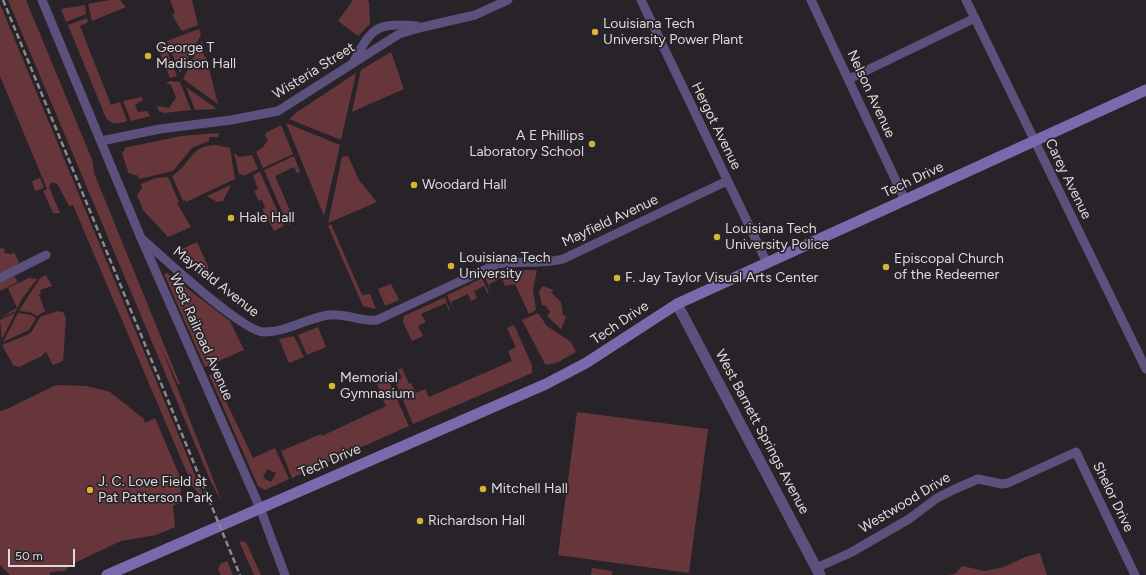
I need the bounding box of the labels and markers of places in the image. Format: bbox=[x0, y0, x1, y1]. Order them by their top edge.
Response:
place label: Louisiana Tech University Power Plant bbox=[603, 16, 743, 48]
marker: Louisiana Tech University Power Plant bbox=[590, 27, 600, 37]
place label: George T Madison Hall bbox=[156, 40, 236, 72]
marker: George T Madison Hall bbox=[143, 51, 153, 61]
place label: A E Phillips Laboratory School bbox=[469, 128, 584, 160]
marker: A E Phillips Laboratory School bbox=[587, 139, 597, 149]
place label: Woodard Hall bbox=[422, 177, 507, 193]
marker: Woodard Hall bbox=[409, 180, 419, 190]
place label: Hale Hall bbox=[239, 210, 295, 226]
marker: Hale Hall bbox=[226, 213, 236, 223]
place label: Louisiana Tech University Police bbox=[725, 221, 829, 254]
marker: Louisiana Tech University Police bbox=[712, 232, 722, 242]
place label: Louisiana Tech University bbox=[459, 250, 551, 282]
place label: Episcopal Church of the Redeemer bbox=[894, 251, 1004, 284]
marker: Louisiana Tech University bbox=[446, 261, 456, 271]
marker: Episcopal Church of the Redeemer bbox=[881, 262, 891, 272]
place label: F. Jay Taylor Visual Arts Center bbox=[625, 270, 818, 286]
marker: F. Jay Taylor Visual Arts Center bbox=[612, 273, 622, 283]
place label: Memorial Gymnasium bbox=[340, 370, 414, 402]
marker: Memorial Gymnasium bbox=[327, 381, 337, 391]
place label: J. C. Love Field at Pat Patterson Park bbox=[98, 474, 212, 506]
place label: Mitchell Hall bbox=[491, 481, 568, 497]
marker: Mitchell Hall bbox=[478, 484, 488, 494]
marker: J. C. Love Field at Pat Patterson Park bbox=[85, 485, 95, 495]
place label: Richardson Hall bbox=[428, 513, 525, 529]
marker: Richardson Hall bbox=[415, 516, 425, 526]

